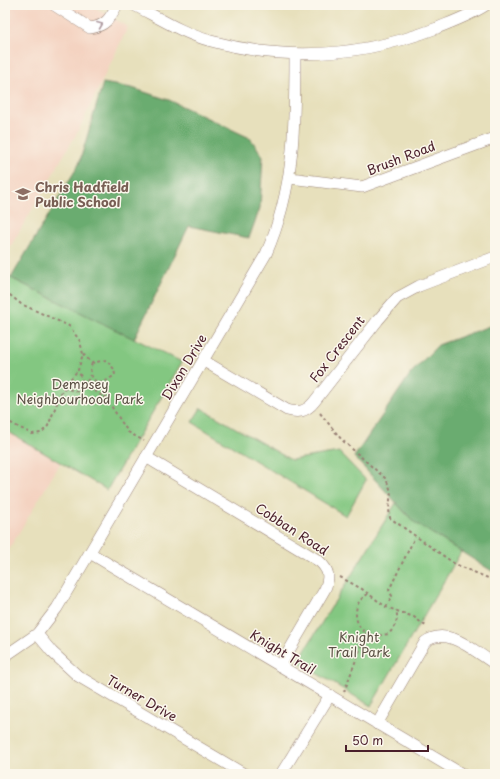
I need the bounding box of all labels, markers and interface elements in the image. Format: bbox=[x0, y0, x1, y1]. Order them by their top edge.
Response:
one-way arrow bbox=[95, 22, 103, 30]
street label: Brush Road bbox=[364, 136, 438, 179]
place label: Chris Hadfield Public School bbox=[35, 177, 129, 211]
school or university icon: Chris Hadfield Public School bbox=[14, 185, 32, 203]
street label: Fox Crescent bbox=[305, 311, 369, 386]
street label: Dixon Drive bbox=[156, 330, 211, 403]
park label: Dempsey Neighbourhood Park bbox=[17, 374, 144, 408]
street label: Cobban Road bbox=[252, 498, 333, 560]
street label: Knight Trail bbox=[247, 624, 320, 679]
park label: Knight Trail Park bbox=[328, 627, 390, 661]
street label: Turner Drive bbox=[104, 670, 181, 725]
scale bar bbox=[346, 727, 428, 753]
text: 50 m bbox=[352, 731, 383, 749]

